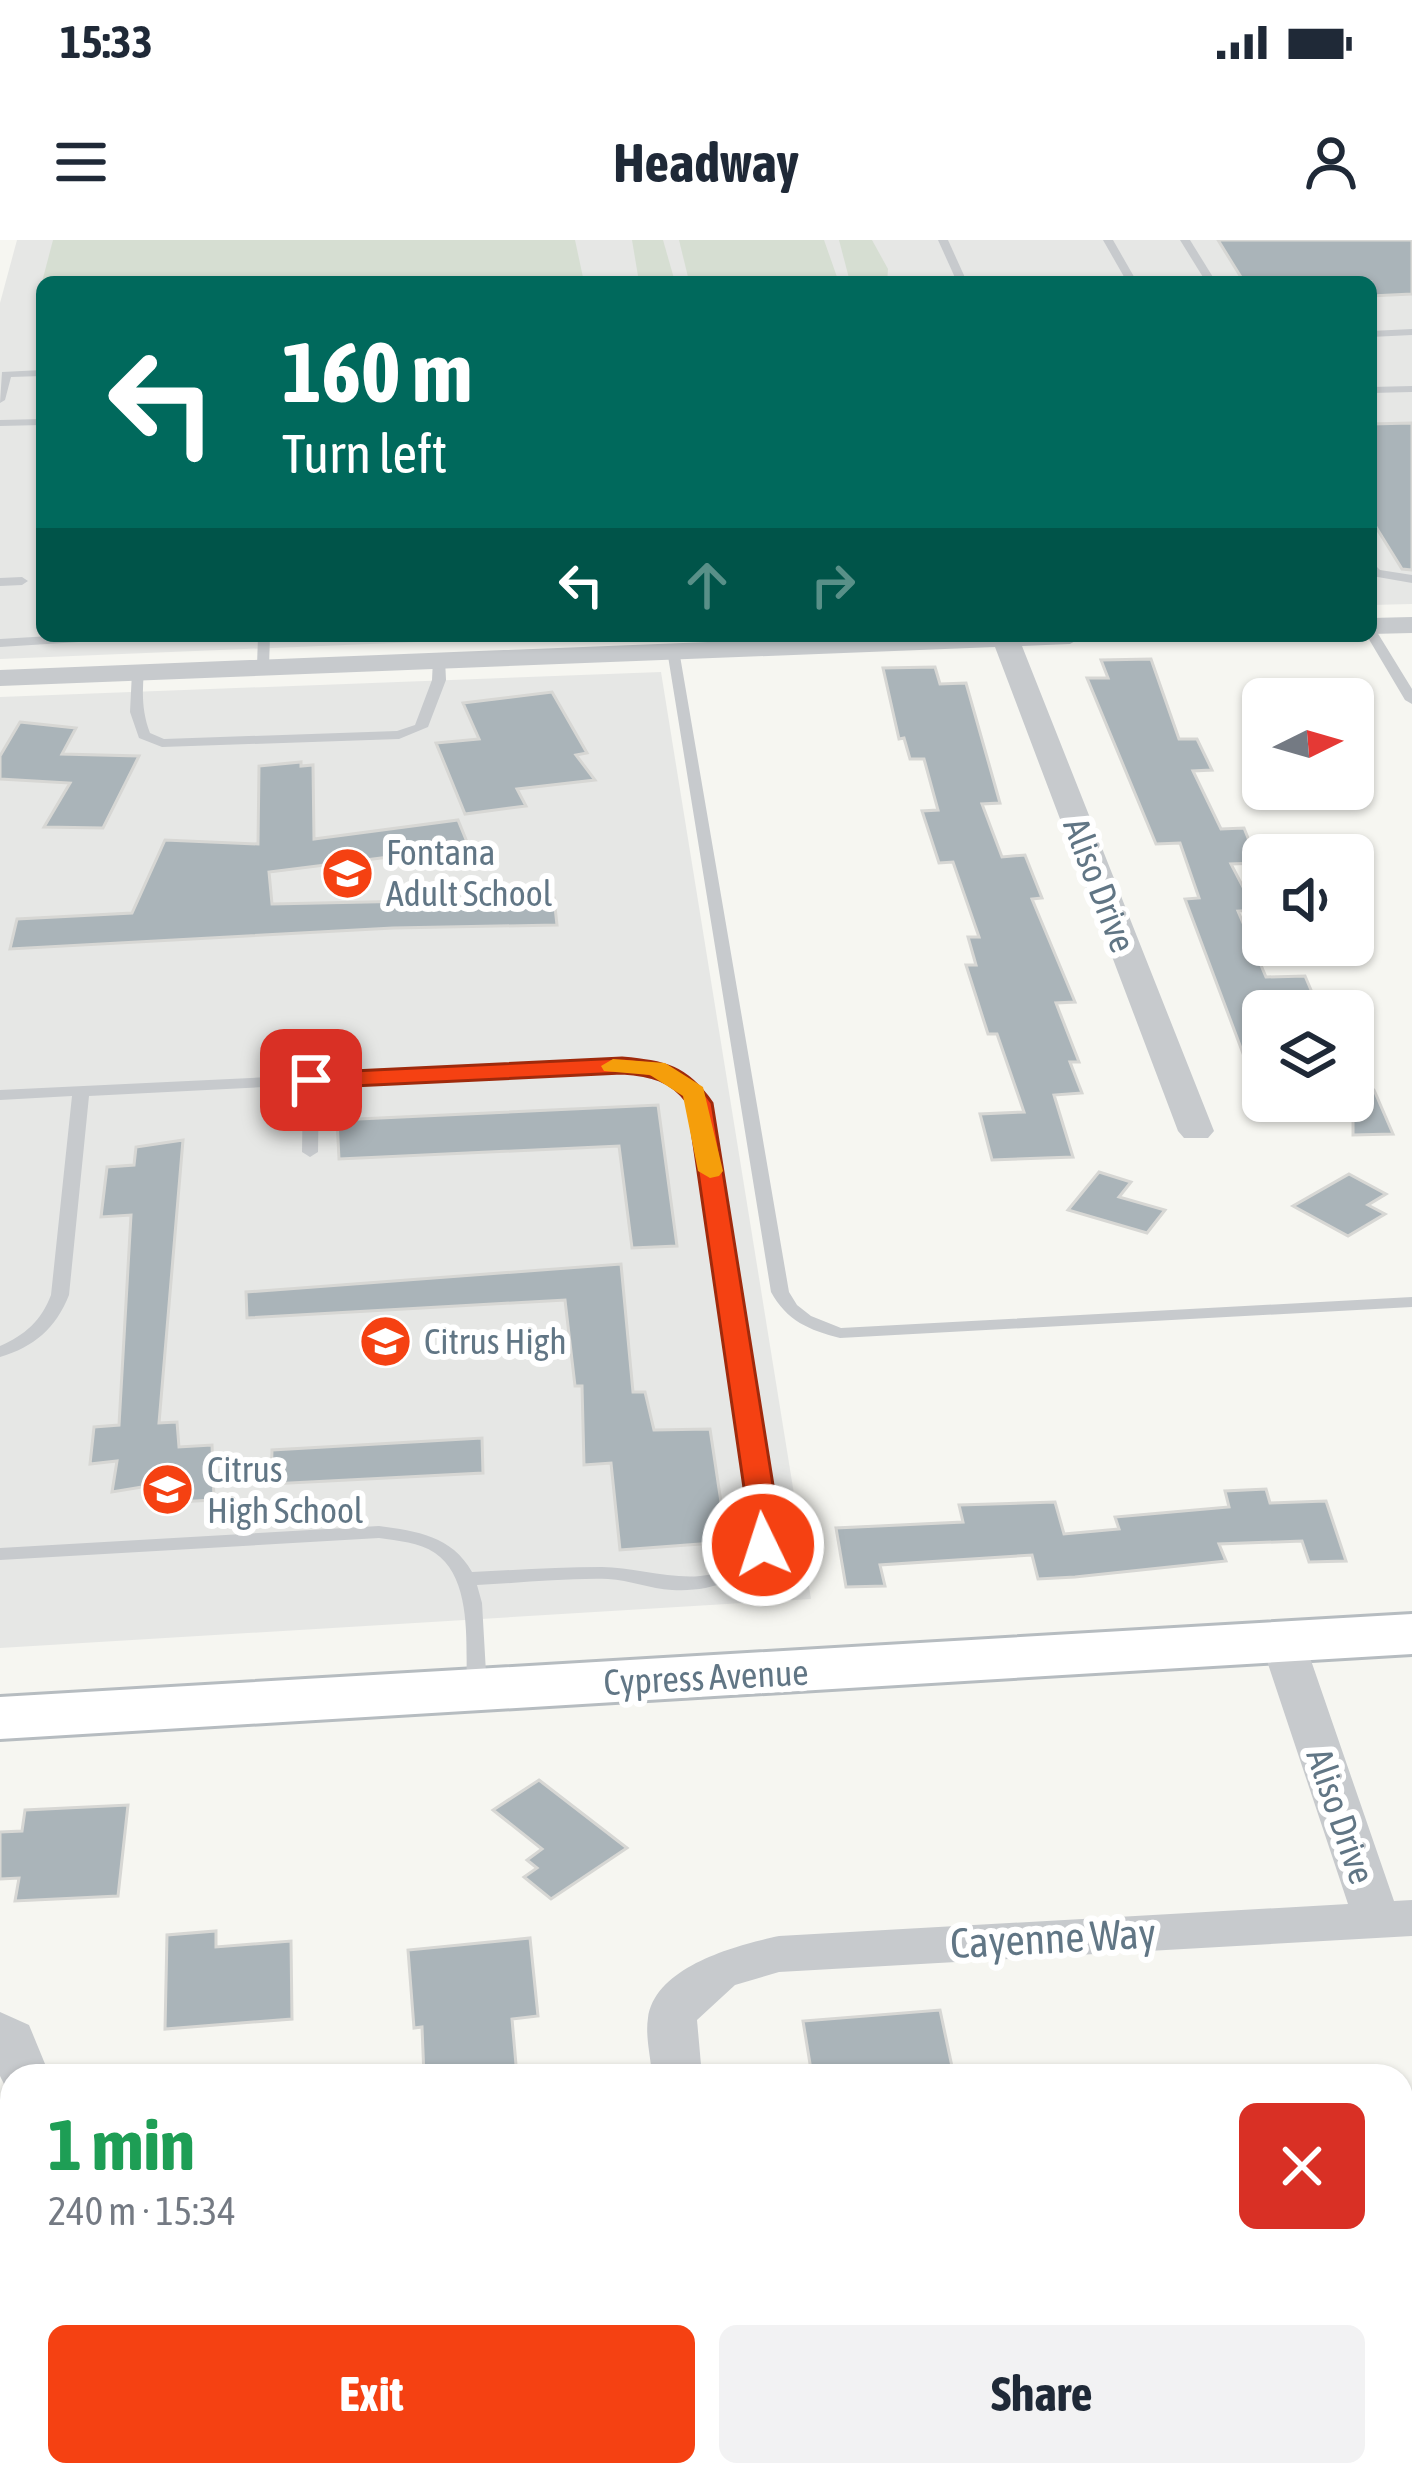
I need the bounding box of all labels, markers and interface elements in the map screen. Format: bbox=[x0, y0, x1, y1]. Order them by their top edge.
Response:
text: 15:33 bbox=[60, 16, 153, 68]
icon: menu bbox=[48, 129, 114, 195]
icon: person bbox=[1298, 129, 1364, 195]
text: Headway bbox=[613, 132, 799, 193]
icon: left bbox=[84, 324, 240, 480]
text: 160 m bbox=[282, 324, 472, 420]
text: Turn left bbox=[282, 423, 447, 484]
icon: left bbox=[548, 552, 614, 618]
icon: ahead bbox=[674, 552, 740, 618]
icon: right bbox=[800, 552, 866, 618]
north arrow bbox=[1242, 678, 1374, 810]
map controls bbox=[1242, 678, 1374, 1122]
street label: Aliso Drive bbox=[1055, 812, 1145, 958]
place label: Fontana Adult School bbox=[386, 831, 553, 914]
button: sound bbox=[1242, 834, 1374, 966]
school or university icon: Fontana Adult School bbox=[319, 845, 375, 901]
button: layers bbox=[1242, 990, 1374, 1122]
pin bbox=[260, 1029, 362, 1131]
icon: arrive bbox=[278, 1047, 344, 1113]
school or university icon: Citrus High bbox=[357, 1313, 413, 1369]
place label: Citrus High bbox=[424, 1320, 567, 1362]
place label: Citrus High School bbox=[207, 1448, 364, 1531]
school or university icon: Citrus High School bbox=[140, 1462, 196, 1518]
position arrow bbox=[700, 1482, 826, 1608]
street label: Cypress Avenue bbox=[603, 1651, 809, 1703]
street label: Aliso Drive bbox=[1298, 1743, 1384, 1889]
street label: Cayenne Way bbox=[949, 1909, 1157, 1967]
text: 1 min bbox=[48, 2103, 195, 2185]
button: close bbox=[1239, 2103, 1365, 2229]
text: 240 m · 15:34 bbox=[48, 2189, 236, 2233]
button: Exit bbox=[48, 2325, 695, 2463]
button: Share bbox=[719, 2325, 1365, 2463]

